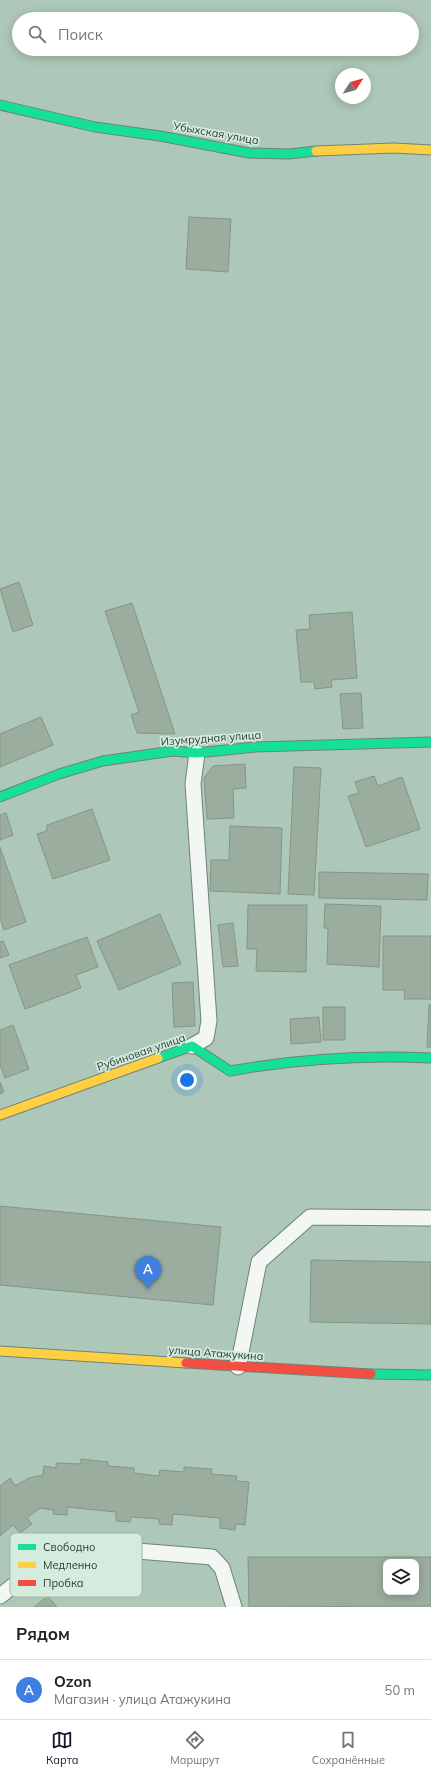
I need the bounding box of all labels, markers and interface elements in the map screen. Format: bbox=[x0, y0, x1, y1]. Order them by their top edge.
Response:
search box bbox=[12, 12, 419, 56]
icon: search bbox=[26, 23, 48, 45]
text: Поиск bbox=[58, 25, 103, 44]
north arrow bbox=[335, 68, 371, 104]
street label: Убыхская улица bbox=[171, 118, 260, 147]
street label: Изумрудная улица bbox=[160, 728, 262, 748]
street label: Рубиновая улица bbox=[95, 1030, 187, 1074]
your location bbox=[177, 1070, 197, 1090]
pin: A bbox=[135, 1256, 161, 1289]
street label: улица Атажукина bbox=[168, 1343, 264, 1363]
legend bbox=[10, 1533, 142, 1597]
text: Свободно bbox=[43, 1540, 96, 1554]
text: Медленно bbox=[43, 1558, 97, 1572]
map controls bbox=[383, 1559, 419, 1595]
button: layers bbox=[383, 1559, 419, 1595]
text: Пробка bbox=[43, 1576, 84, 1590]
text: Рядом bbox=[16, 1623, 70, 1644]
text: Ozon bbox=[54, 1672, 91, 1691]
text: A bbox=[24, 1682, 34, 1698]
text: 50 m bbox=[385, 1682, 415, 1698]
text: Магазин · улица Атажукина bbox=[54, 1691, 231, 1707]
tab: Карта bbox=[46, 1729, 78, 1767]
tab: Маршрут bbox=[170, 1729, 220, 1767]
tab: Сохранённые bbox=[312, 1729, 385, 1767]

